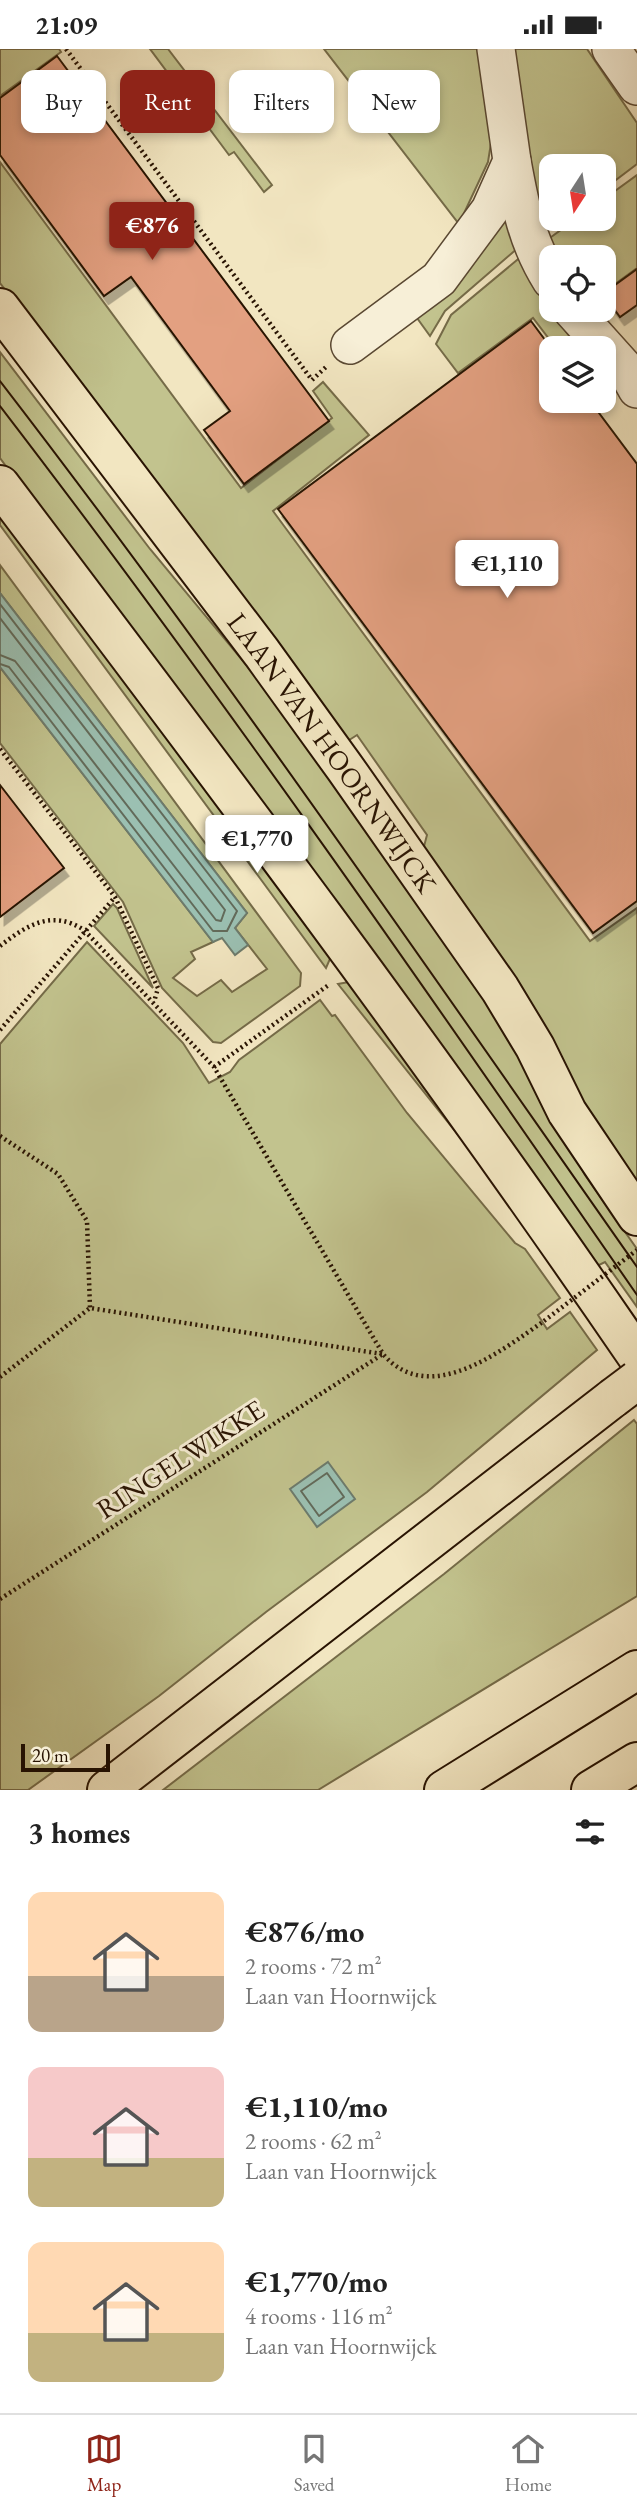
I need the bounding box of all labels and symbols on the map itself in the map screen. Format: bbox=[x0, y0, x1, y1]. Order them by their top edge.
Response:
north arrow bbox=[539, 154, 616, 231]
pin: €876 bbox=[111, 203, 193, 262]
pin: €1,110 bbox=[450, 540, 564, 600]
street label: LAAN VAN HOORNWIJCK bbox=[220, 605, 445, 900]
pin: €1,770 bbox=[200, 815, 314, 875]
street label: RINGELWIKKE bbox=[89, 1391, 271, 1527]
scale bar bbox=[21, 1741, 110, 1773]

